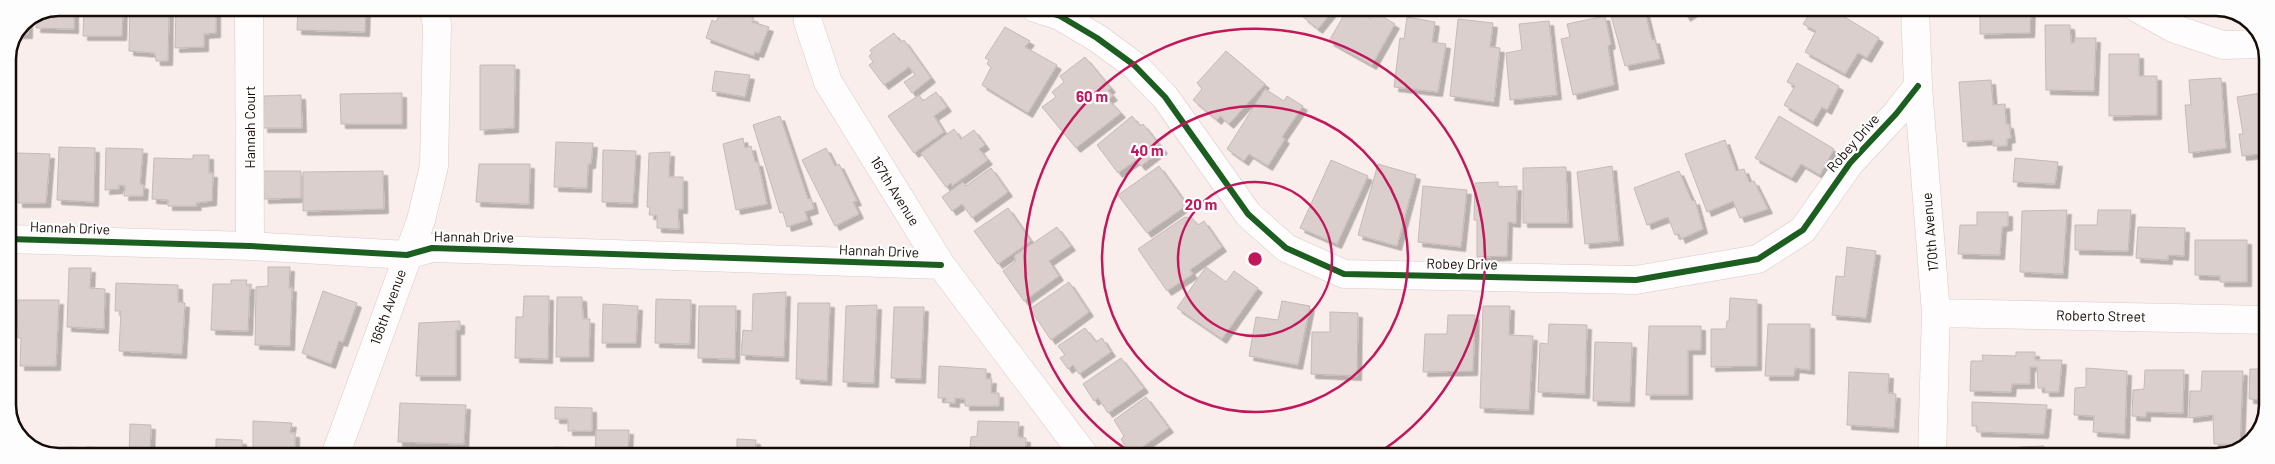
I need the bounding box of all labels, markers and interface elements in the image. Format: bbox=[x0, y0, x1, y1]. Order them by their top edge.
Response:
street label: Hannah Court bbox=[241, 86, 258, 168]
text: 60 m bbox=[1076, 87, 1108, 105]
street label: Robey Drive bbox=[1823, 110, 1882, 175]
text: 40 m bbox=[1130, 141, 1164, 159]
street label: 167th Avenue bbox=[867, 153, 923, 229]
street label: 170th Avenue bbox=[1918, 192, 1941, 272]
text: 20 m bbox=[1185, 195, 1217, 213]
street label: Hannah Drive bbox=[30, 218, 110, 237]
street label: Hannah Drive bbox=[434, 227, 514, 246]
street label: Hannah Drive bbox=[839, 241, 919, 260]
centre of rings bbox=[1246, 250, 1264, 268]
street label: Robey Drive bbox=[1426, 254, 1498, 273]
street label: 166th Avenue bbox=[366, 267, 409, 347]
street label: Roberto Street bbox=[2056, 306, 2146, 325]

